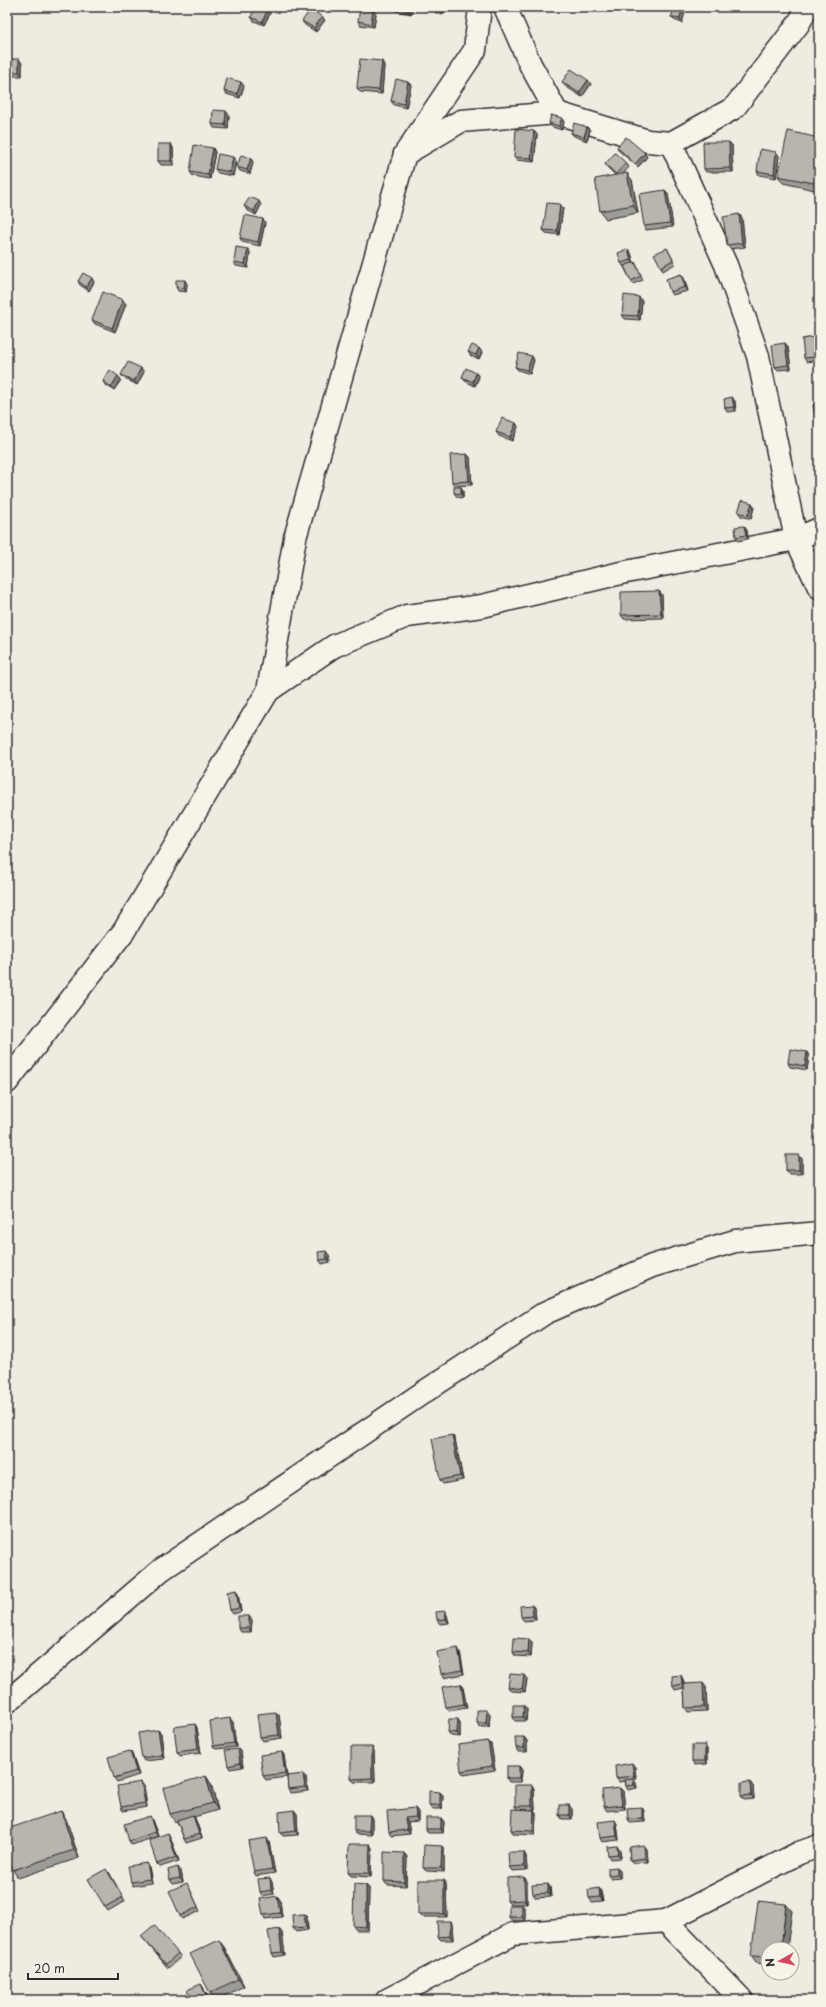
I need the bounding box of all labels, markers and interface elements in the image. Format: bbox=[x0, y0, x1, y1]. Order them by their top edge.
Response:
north arrow bbox=[760, 1941, 800, 1981]
scale bar bbox=[28, 1955, 118, 1981]
text: N bbox=[761, 1957, 779, 1968]
text: 20 m bbox=[34, 1959, 65, 1977]

